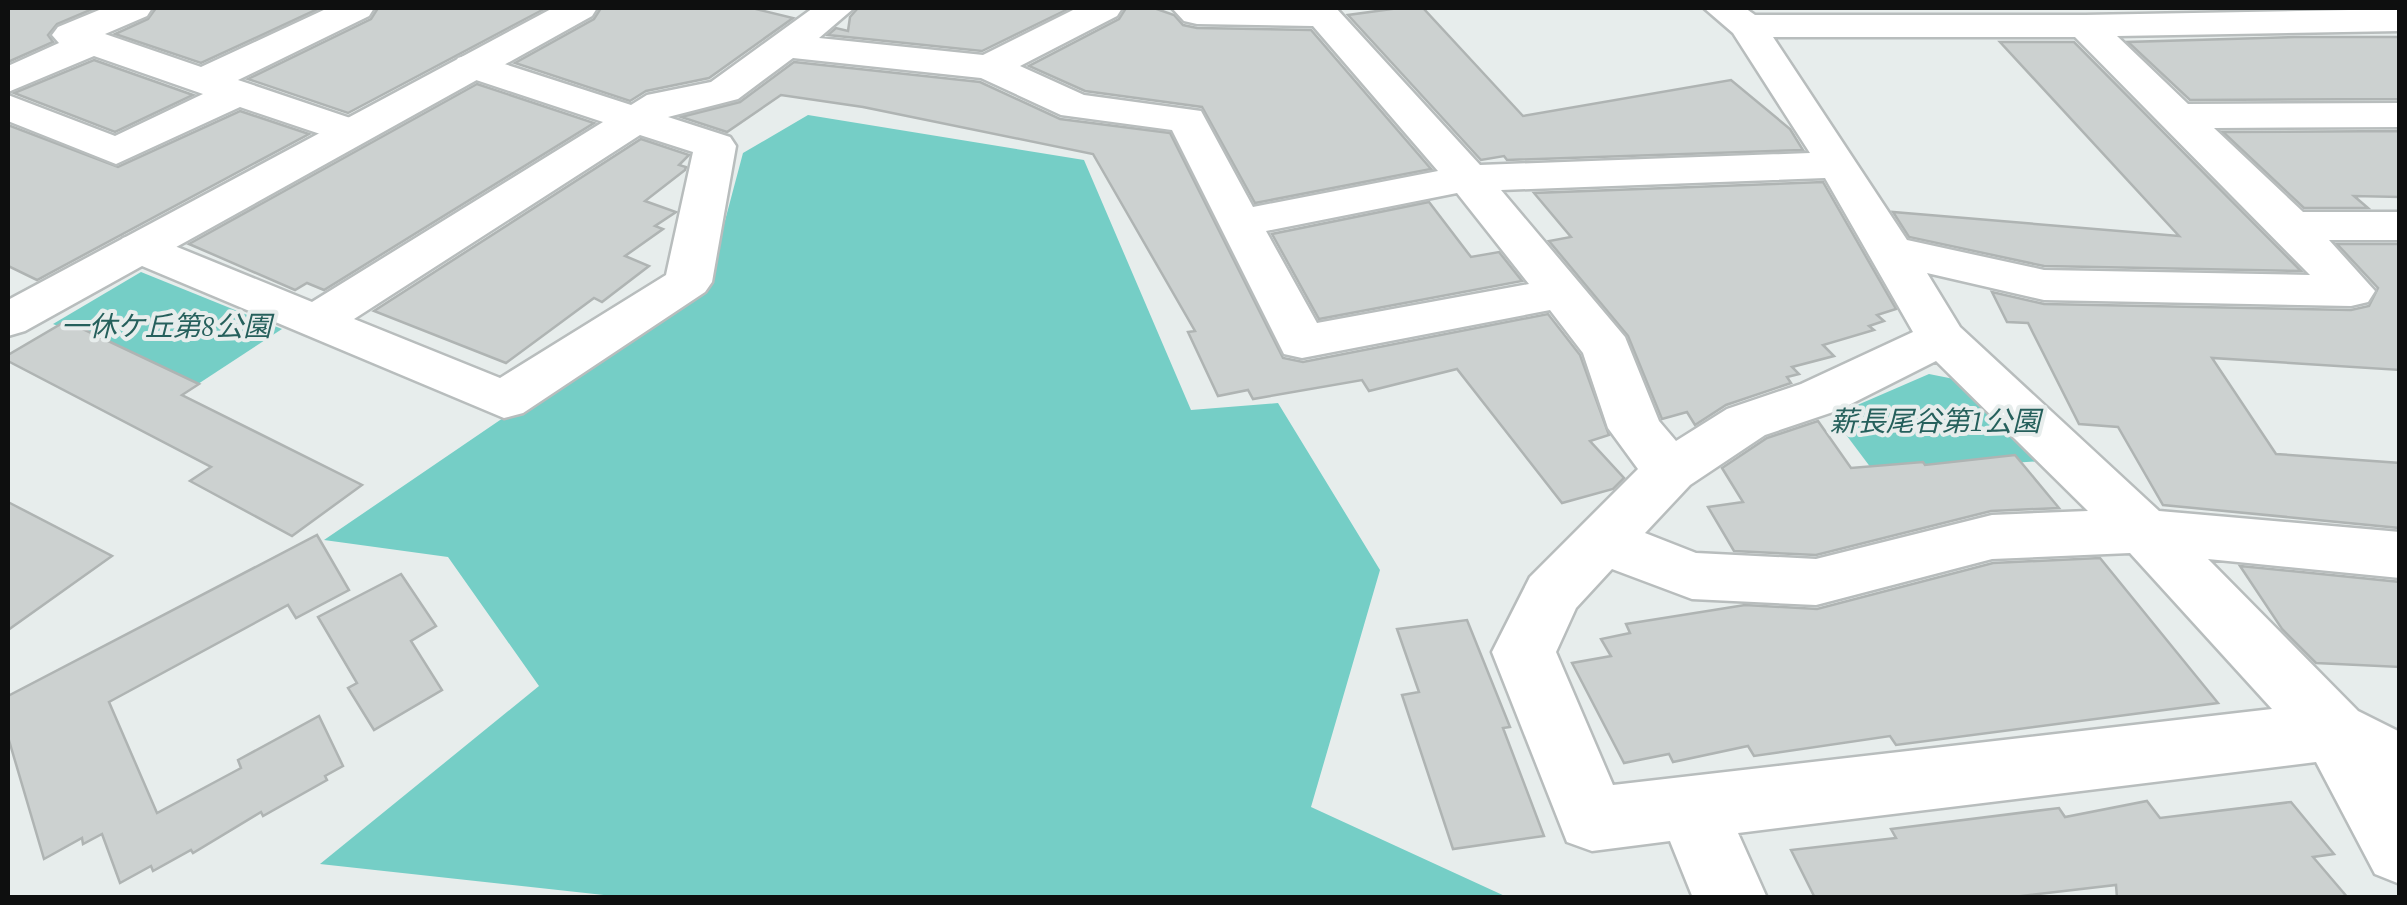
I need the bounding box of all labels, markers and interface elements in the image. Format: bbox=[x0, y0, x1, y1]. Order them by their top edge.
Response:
park label: 一休ケ丘第8公園 bbox=[61, 307, 275, 345]
park label: 薪長尾谷第1公園 bbox=[1830, 402, 2044, 440]

